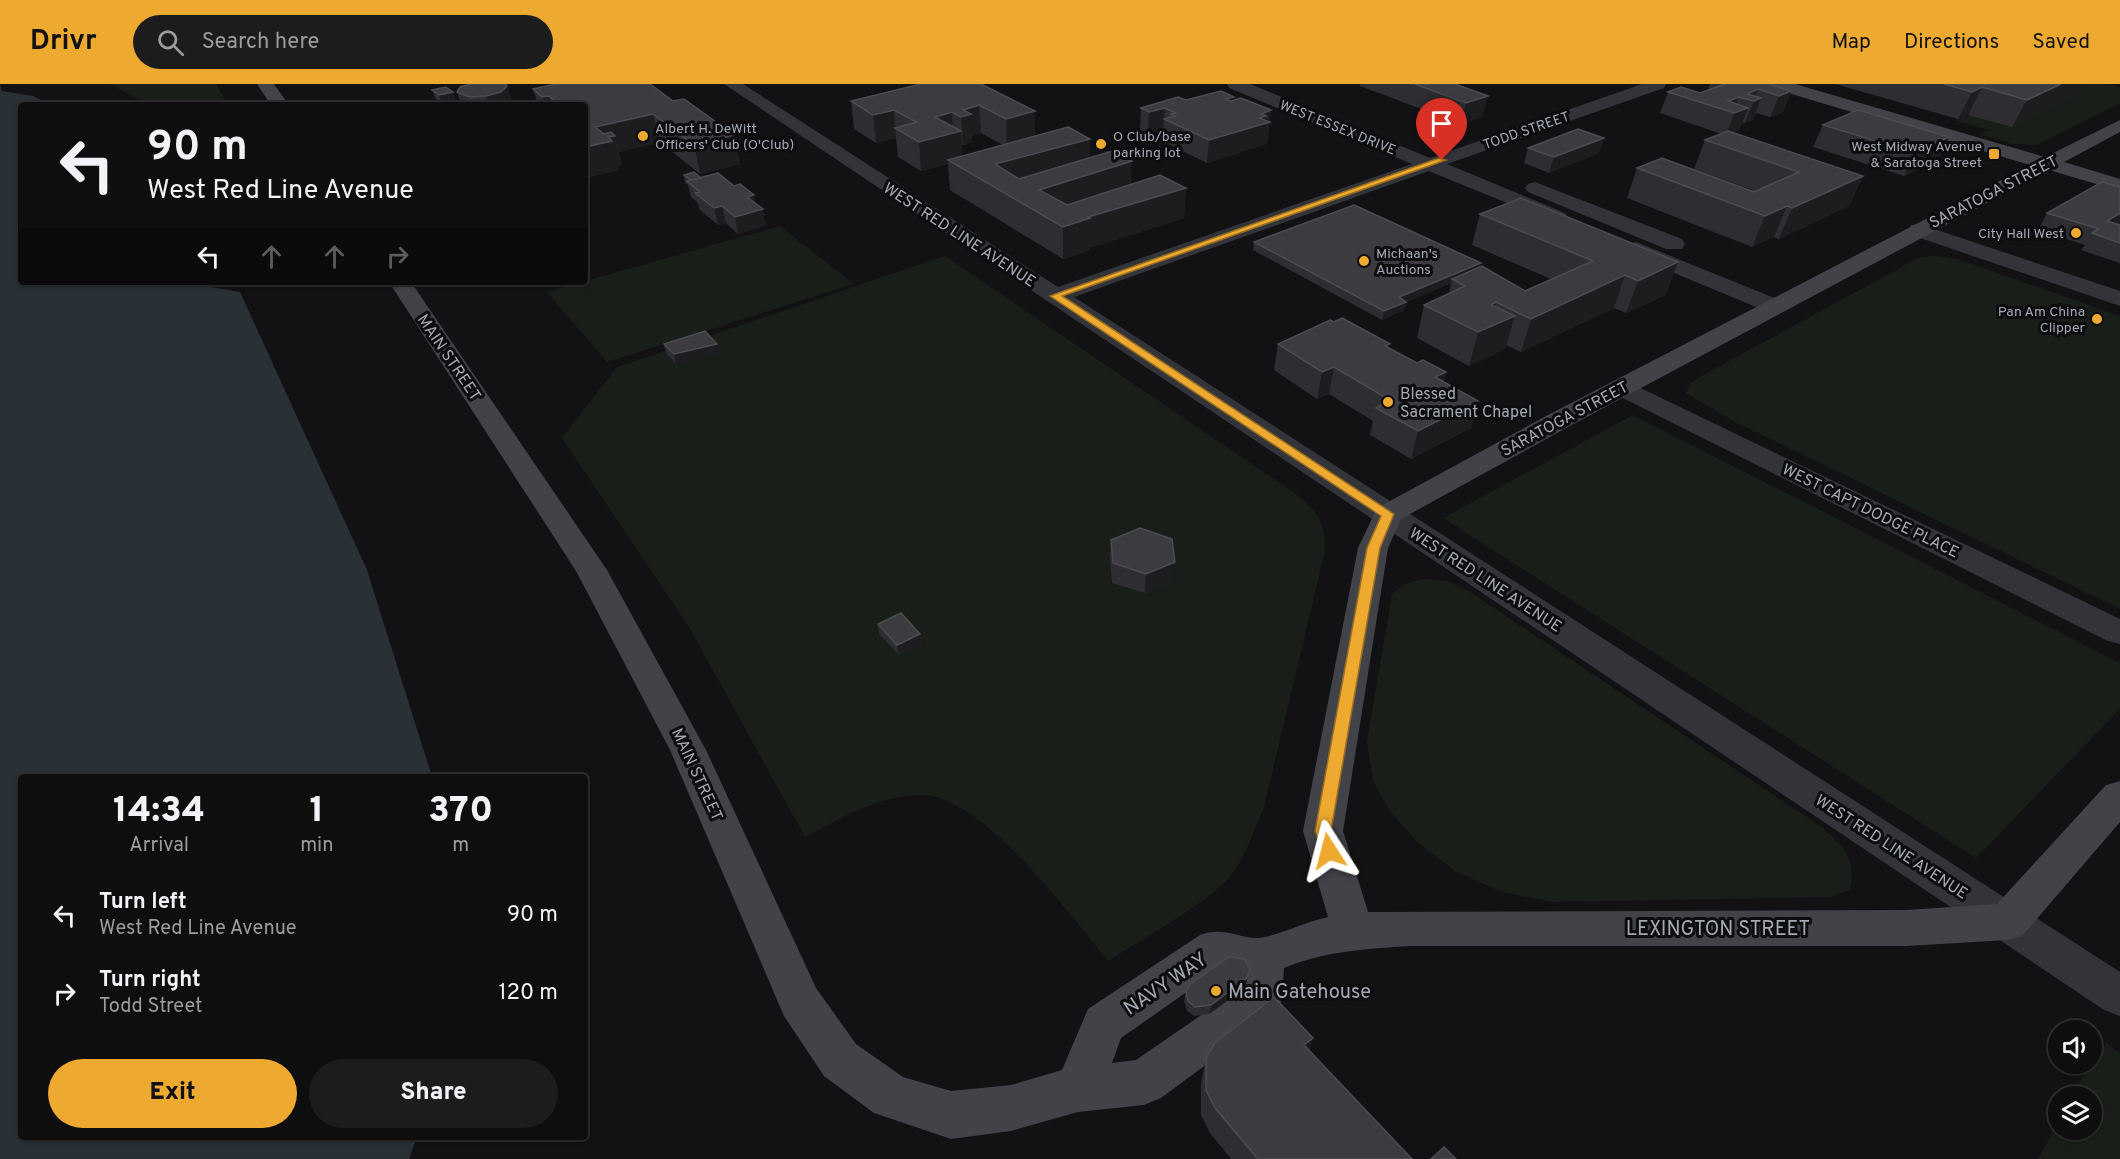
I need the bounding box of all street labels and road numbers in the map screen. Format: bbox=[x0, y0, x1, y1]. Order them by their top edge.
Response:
street label: WEST ESSEX DRIVE bbox=[1277, 97, 1398, 160]
street label: TODD STREET bbox=[1481, 109, 1572, 154]
street label: SARATOGA STREET bbox=[1926, 152, 2061, 234]
street label: WEST RED LINE AVENUE bbox=[879, 179, 1039, 292]
street label: MAIN STREET bbox=[412, 311, 485, 405]
street label: SARATOGA STREET bbox=[1498, 378, 1632, 462]
street label: WEST CAPT DODGE PLACE bbox=[1778, 460, 1962, 563]
street label: WEST RED LINE AVENUE bbox=[1405, 524, 1565, 637]
street label: MAIN STREET bbox=[666, 725, 726, 824]
street label: WEST RED LINE AVENUE bbox=[1811, 791, 1971, 904]
street label: LEXINGTON STREET bbox=[1626, 917, 1810, 943]
street label: NAVY WAY bbox=[1119, 947, 1213, 1022]

